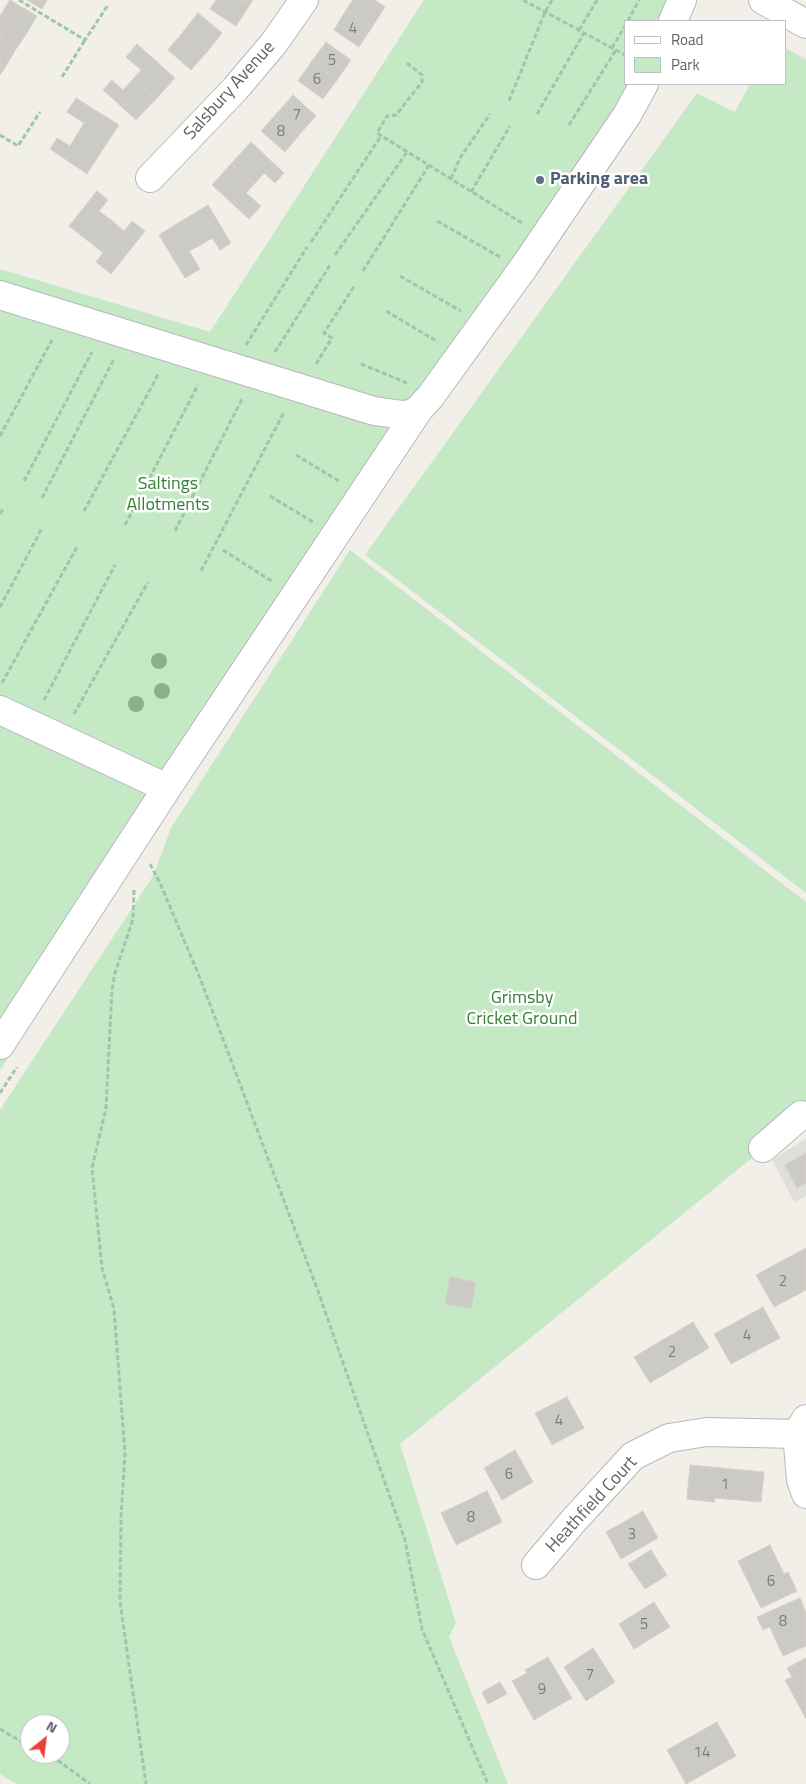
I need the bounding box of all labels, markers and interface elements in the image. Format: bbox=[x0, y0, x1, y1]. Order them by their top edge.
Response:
house number: 4 bbox=[349, 20, 357, 38]
legend bbox=[624, 20, 786, 85]
text: Road bbox=[671, 28, 703, 51]
street label: Salsbury Avenue bbox=[180, 37, 280, 145]
house number: 5 bbox=[328, 52, 336, 70]
text: Park bbox=[671, 53, 700, 76]
house number: 6 bbox=[313, 71, 321, 89]
house number: 7 bbox=[293, 106, 301, 124]
house number: 8 bbox=[277, 123, 285, 141]
place label: Parking area bbox=[550, 169, 648, 191]
marker: Parking area bbox=[534, 174, 546, 186]
park label: Saltings Allotments bbox=[126, 474, 210, 516]
park label: Grimsby Cricket Ground bbox=[467, 988, 577, 1030]
house number: 2 bbox=[779, 1273, 787, 1291]
house number: 4 bbox=[743, 1327, 751, 1345]
house number: 2 bbox=[668, 1344, 676, 1362]
house number: 4 bbox=[555, 1412, 563, 1430]
street label: Heathfield Court bbox=[542, 1452, 642, 1558]
house number: 6 bbox=[505, 1466, 513, 1484]
house number: 1 bbox=[721, 1476, 729, 1494]
house number: 8 bbox=[467, 1509, 475, 1527]
house number: 3 bbox=[628, 1526, 636, 1544]
house number: 6 bbox=[767, 1573, 775, 1591]
house number: 8 bbox=[779, 1613, 787, 1631]
house number: 5 bbox=[640, 1616, 648, 1634]
house number: 7 bbox=[586, 1666, 594, 1684]
house number: 9 bbox=[538, 1681, 546, 1699]
north arrow bbox=[20, 1714, 70, 1764]
text: N bbox=[43, 1715, 61, 1738]
house number: 14 bbox=[694, 1744, 710, 1762]

